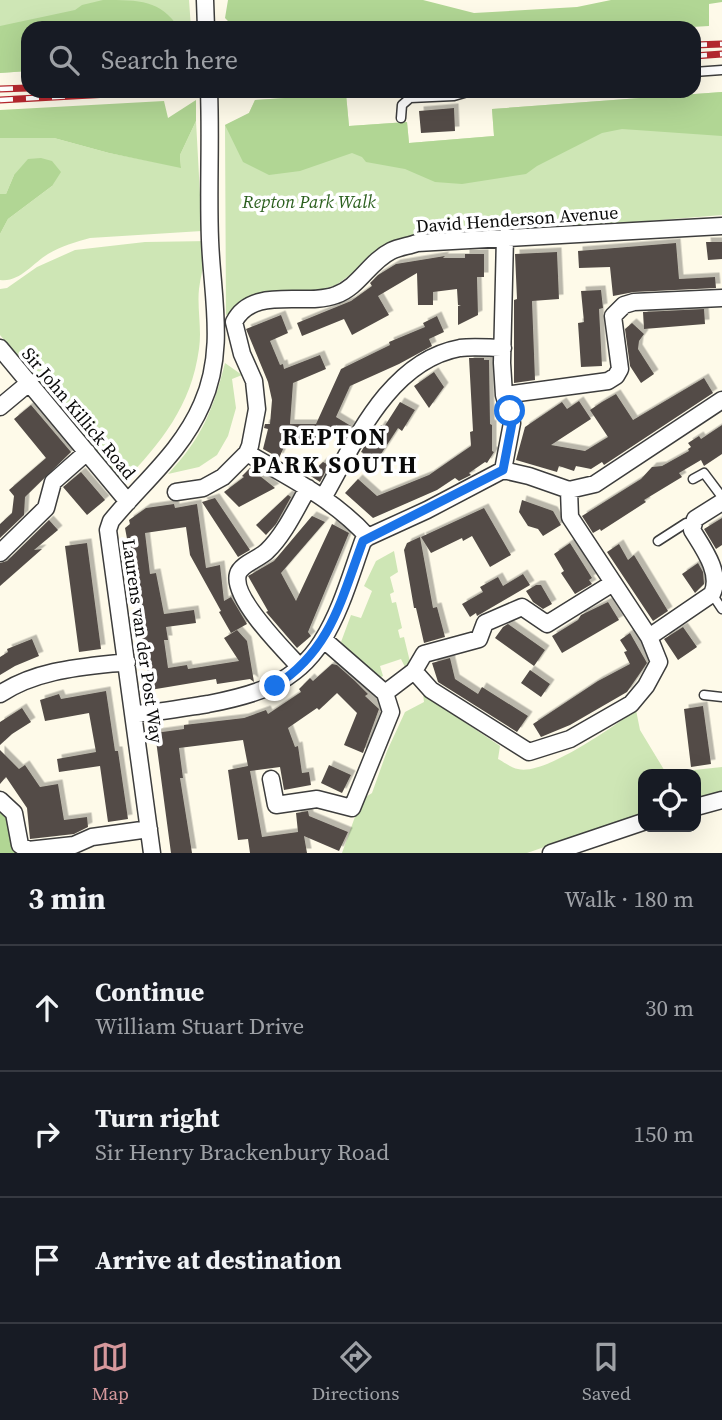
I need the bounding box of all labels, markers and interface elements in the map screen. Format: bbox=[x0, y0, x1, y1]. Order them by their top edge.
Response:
search box bbox=[21, 21, 701, 98]
icon: search bbox=[45, 41, 83, 79]
text: Search here bbox=[101, 42, 238, 78]
park label: Repton Park Walk bbox=[241, 189, 376, 214]
street label: David Henderson Avenue bbox=[415, 199, 619, 239]
street label: Sir John Killick Road bbox=[16, 342, 142, 484]
route start bbox=[494, 395, 525, 426]
district label: REPTON PARK SOUTH bbox=[251, 420, 419, 481]
street label: Laurens van der Post Way bbox=[116, 537, 170, 745]
route end bbox=[259, 670, 290, 701]
map controls bbox=[638, 769, 701, 832]
button: locate bbox=[638, 769, 701, 832]
text: 3 min bbox=[28, 878, 106, 919]
text: Walk · 180 m bbox=[564, 883, 694, 915]
text: Continue bbox=[95, 974, 204, 1010]
icon: ahead bbox=[28, 989, 66, 1027]
text: 30 m bbox=[645, 992, 694, 1024]
text: William Stuart Drive bbox=[95, 1010, 304, 1042]
text: Turn right bbox=[95, 1100, 219, 1136]
icon: right bbox=[28, 1115, 66, 1153]
text: 150 m bbox=[633, 1118, 694, 1150]
text: Sir Henry Brackenbury Road bbox=[95, 1136, 389, 1168]
icon: arrive bbox=[28, 1241, 66, 1279]
text: Arrive at destination bbox=[95, 1242, 342, 1278]
tab: Map bbox=[91, 1338, 129, 1406]
tab: Directions bbox=[312, 1338, 400, 1406]
tab: Saved bbox=[582, 1338, 631, 1406]

